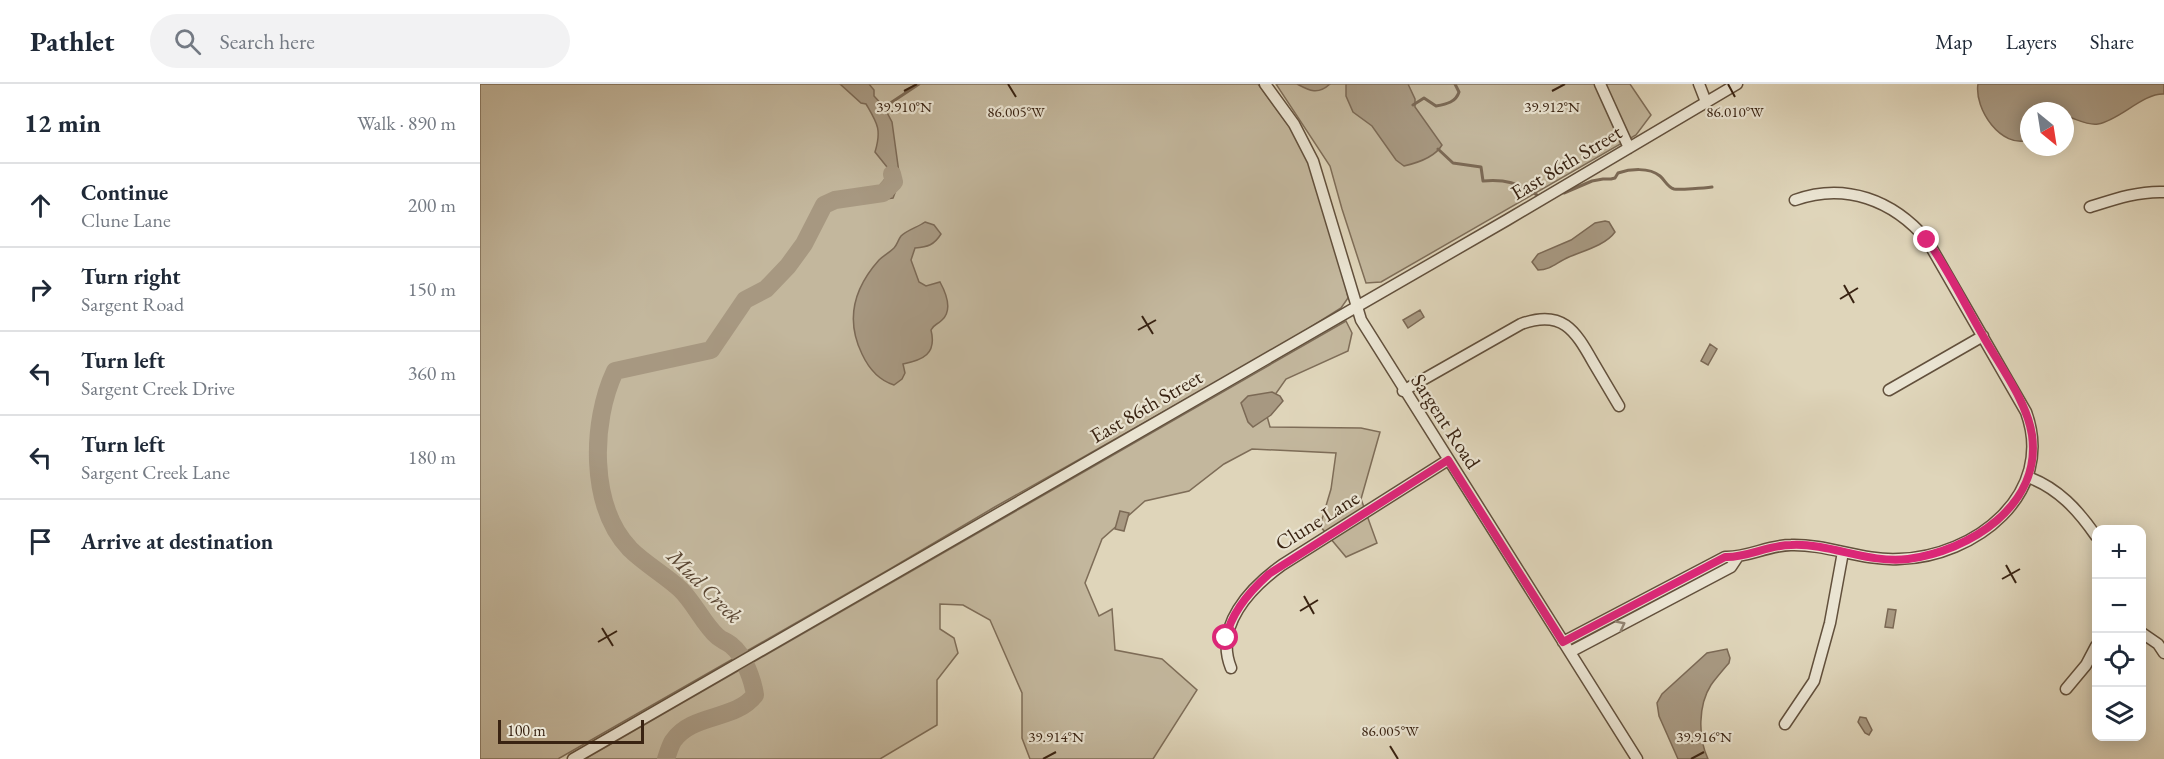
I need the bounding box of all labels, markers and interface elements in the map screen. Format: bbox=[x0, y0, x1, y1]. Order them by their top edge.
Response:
search box bbox=[150, 14, 570, 68]
text: Pathlet bbox=[30, 23, 114, 59]
icon: search bbox=[171, 25, 204, 58]
text: Search here bbox=[219, 27, 315, 56]
text: Map bbox=[1935, 28, 1973, 55]
text: Layers bbox=[2006, 28, 2057, 55]
text: Share bbox=[2090, 28, 2134, 55]
text: 39.910°N bbox=[876, 97, 932, 116]
text: 39.912°N bbox=[1524, 97, 1580, 116]
text: 86.005°W bbox=[987, 102, 1045, 121]
text: 86.010°W bbox=[1706, 102, 1764, 121]
north arrow bbox=[2020, 102, 2074, 156]
text: 12 min bbox=[24, 106, 101, 140]
text: Walk · 890 m bbox=[357, 110, 456, 136]
street label: East 86th Street bbox=[1505, 118, 1627, 206]
text: Continue bbox=[81, 178, 168, 207]
icon: ahead bbox=[24, 189, 57, 222]
text: 200 m bbox=[408, 192, 456, 218]
text: Clune Lane bbox=[81, 207, 171, 233]
route end bbox=[1913, 226, 1939, 252]
text: Turn right bbox=[81, 262, 180, 291]
icon: right bbox=[24, 273, 57, 306]
text: 150 m bbox=[408, 276, 456, 302]
text: Sargent Road bbox=[81, 291, 184, 317]
text: Turn left bbox=[81, 346, 165, 375]
icon: left bbox=[24, 357, 57, 390]
text: 360 m bbox=[408, 360, 456, 386]
street label: East 86th Street bbox=[1085, 363, 1207, 449]
street label: Sargent Road bbox=[1405, 368, 1487, 474]
text: Sargent Creek Drive bbox=[81, 375, 235, 401]
text: Turn left bbox=[81, 430, 165, 459]
icon: left bbox=[24, 441, 57, 474]
text: 180 m bbox=[408, 444, 456, 470]
text: Sargent Creek Lane bbox=[81, 459, 230, 485]
street label: Clune Lane bbox=[1270, 484, 1364, 556]
icon: arrive bbox=[24, 525, 57, 558]
map controls bbox=[2092, 525, 2146, 741]
button: + bbox=[2092, 525, 2146, 579]
text: Arrive at destination bbox=[81, 527, 273, 556]
water label: Mud Creek bbox=[660, 541, 749, 630]
button: − bbox=[2092, 579, 2146, 633]
one-way arrow bbox=[1615, 621, 1626, 632]
route start bbox=[1212, 624, 1238, 650]
button: locate bbox=[2092, 633, 2146, 687]
button: layers bbox=[2092, 687, 2146, 741]
scale bar bbox=[498, 717, 644, 744]
text: 100 m bbox=[507, 720, 546, 741]
text: 86.005°W bbox=[1361, 721, 1419, 740]
text: 39.914°N bbox=[1028, 727, 1084, 746]
text: 39.916°N bbox=[1676, 727, 1732, 746]

